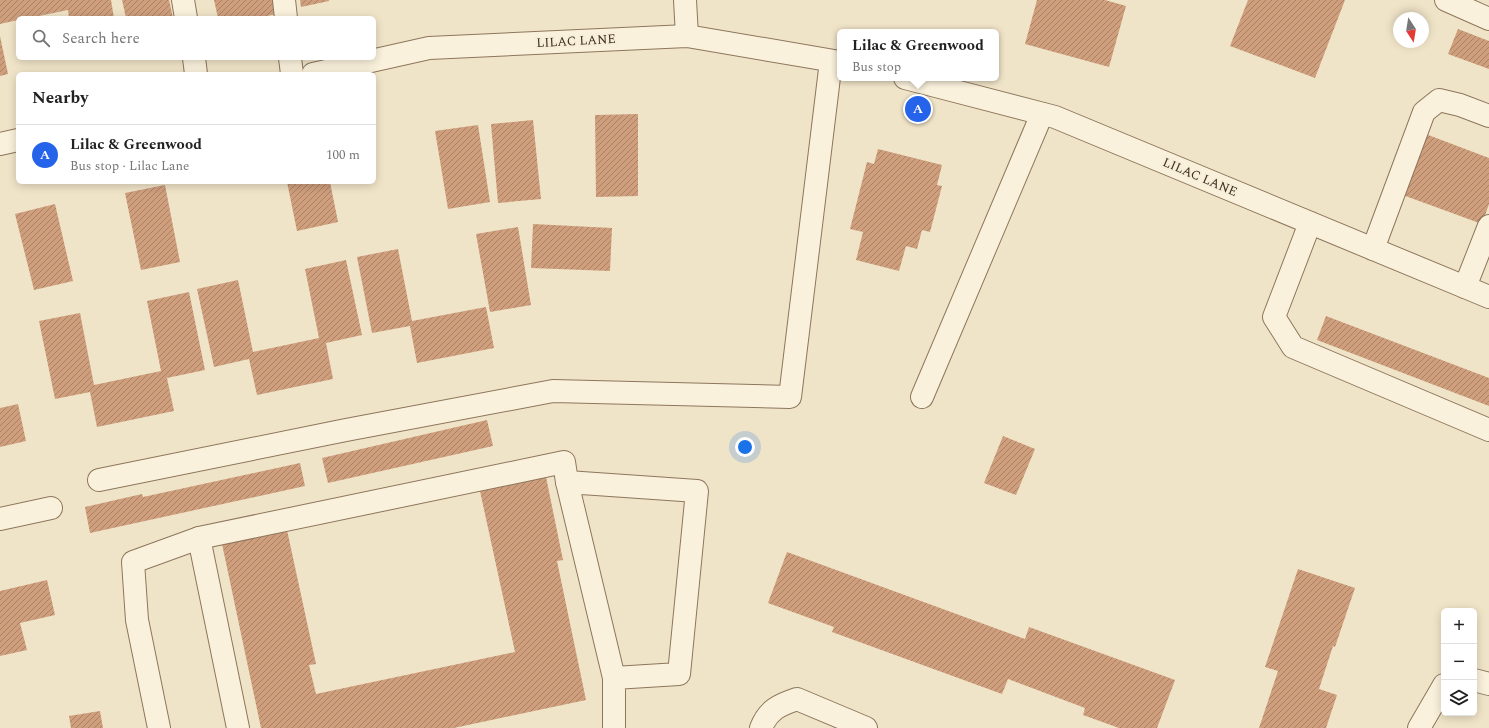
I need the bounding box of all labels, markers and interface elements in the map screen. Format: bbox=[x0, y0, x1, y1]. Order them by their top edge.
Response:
north arrow bbox=[1393, 12, 1429, 48]
search box bbox=[16, 16, 376, 60]
icon: search bbox=[30, 27, 52, 49]
text: Search here bbox=[62, 27, 140, 50]
street label: LILAC LANE bbox=[536, 29, 616, 53]
popup bbox=[837, 29, 999, 81]
text: Lilac & Greenwood bbox=[852, 34, 984, 57]
text: Bus stop bbox=[852, 57, 901, 77]
text: Nearby bbox=[32, 85, 88, 111]
pin: A bbox=[905, 94, 931, 124]
text: Lilac & Greenwood bbox=[70, 133, 202, 156]
text: A bbox=[40, 145, 50, 165]
text: 100 m bbox=[326, 145, 360, 165]
street label: LILAC LANE bbox=[1159, 152, 1241, 202]
text: Bus stop · Lilac Lane bbox=[70, 156, 189, 176]
your location bbox=[735, 437, 755, 457]
map controls bbox=[1441, 608, 1477, 716]
button: + bbox=[1441, 608, 1477, 644]
button: − bbox=[1441, 644, 1477, 680]
button: layers bbox=[1441, 680, 1477, 716]

